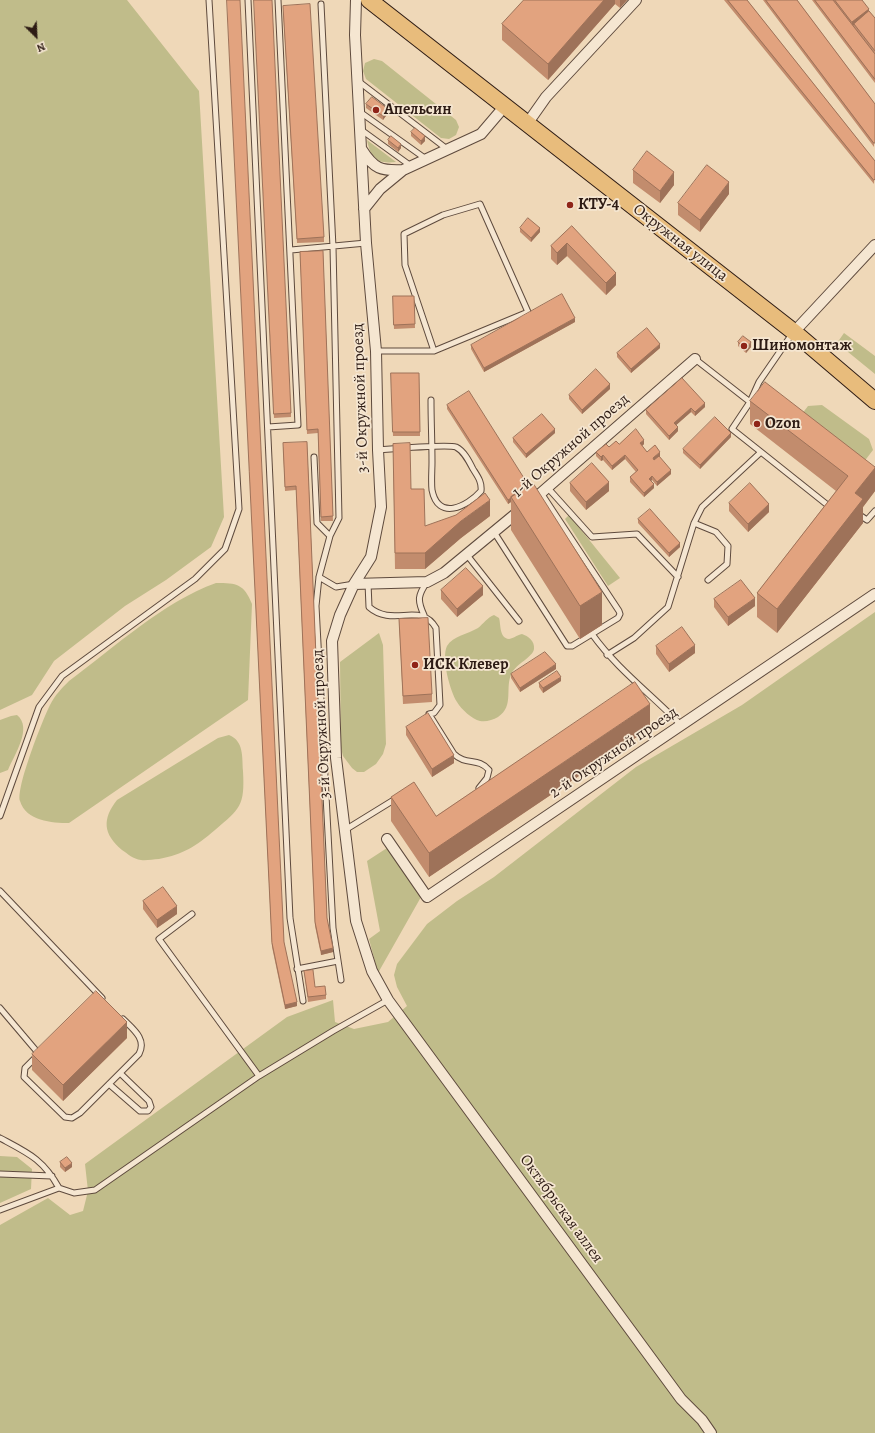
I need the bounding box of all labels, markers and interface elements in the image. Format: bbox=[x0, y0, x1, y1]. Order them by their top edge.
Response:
north arrow bbox=[16, 16, 56, 56]
text: N bbox=[34, 39, 48, 56]
place label: Апельсин bbox=[384, 100, 452, 120]
marker: Апельсин bbox=[371, 105, 381, 115]
place label: КТУ-4 bbox=[578, 195, 619, 215]
marker: КТУ-4 bbox=[565, 200, 575, 210]
street label: Окружная улица bbox=[629, 200, 731, 286]
street label: 3-й Окружной проезд bbox=[349, 323, 373, 473]
place label: Шиномонтаж bbox=[752, 336, 852, 356]
marker: Шиномонтаж bbox=[739, 341, 749, 351]
street label: 1-й Окружной проезд bbox=[509, 390, 633, 502]
place label: Ozon bbox=[765, 414, 800, 434]
marker: Ozon bbox=[752, 419, 762, 429]
street label: 3-й Окружной проезд bbox=[308, 649, 336, 799]
place label: ИСК Клевер bbox=[423, 655, 508, 675]
marker: ИСК Клевер bbox=[410, 660, 420, 670]
street label: 2-й Окружной проезд bbox=[546, 703, 682, 803]
street label: Октябрьская аллея bbox=[515, 1151, 607, 1267]

